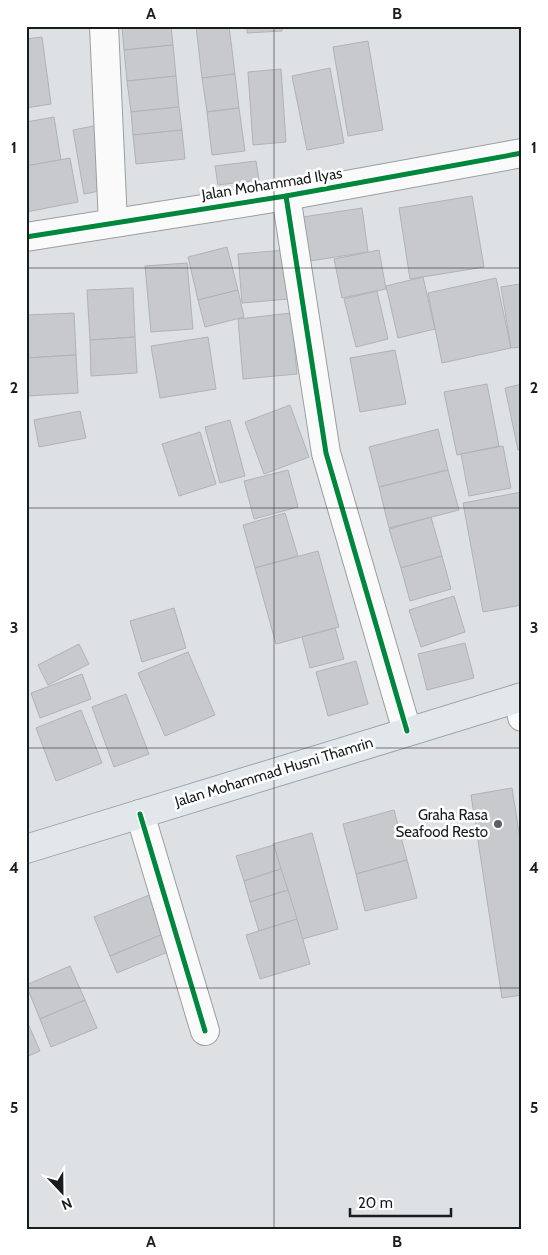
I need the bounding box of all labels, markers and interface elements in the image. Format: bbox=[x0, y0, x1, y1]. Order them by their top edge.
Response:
text: A bbox=[146, 4, 156, 23]
text: B bbox=[392, 4, 402, 23]
text: 1 bbox=[11, 138, 17, 157]
text: 1 bbox=[531, 138, 537, 157]
street label: Jalan Mohammad Ilyas bbox=[199, 164, 344, 204]
text: 2 bbox=[10, 378, 18, 397]
text: 2 bbox=[530, 378, 538, 397]
text: 3 bbox=[10, 618, 18, 637]
text: 3 bbox=[530, 618, 538, 637]
street label: Jalan Mohammad Husni Thamrin bbox=[172, 733, 375, 811]
place label: Graha Rasa Seafood Resto bbox=[396, 806, 489, 841]
marker: Graha Rasa Seafood Resto bbox=[492, 818, 504, 830]
text: 4 bbox=[9, 858, 19, 877]
text: 4 bbox=[529, 858, 539, 877]
text: 5 bbox=[10, 1098, 18, 1117]
text: 5 bbox=[530, 1098, 538, 1117]
north arrow bbox=[38, 1168, 88, 1218]
scale bar bbox=[350, 1185, 452, 1217]
text: N bbox=[59, 1194, 75, 1214]
text: 20 m bbox=[358, 1194, 393, 1212]
text: A bbox=[146, 1232, 156, 1251]
text: B bbox=[392, 1232, 402, 1251]

